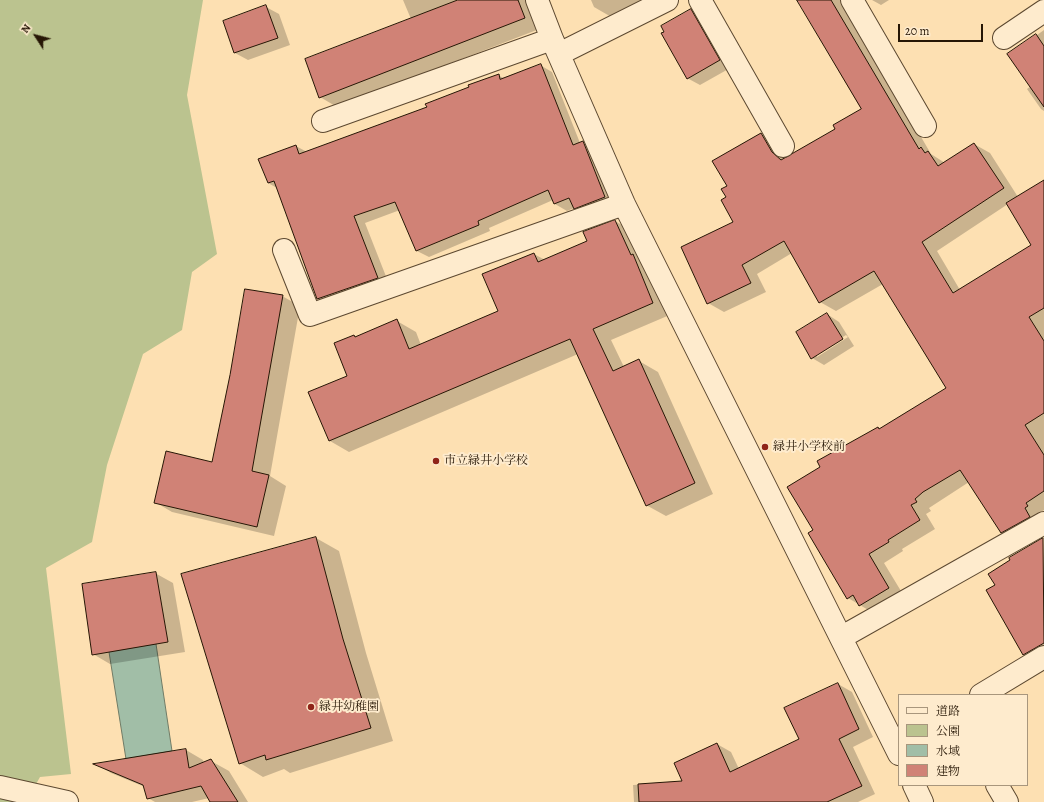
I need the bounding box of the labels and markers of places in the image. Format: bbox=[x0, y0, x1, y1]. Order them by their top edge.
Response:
place label: 緑井小学校前 bbox=[773, 440, 845, 454]
marker: 緑井小学校前 bbox=[760, 442, 770, 452]
place label: 市立緑井小学校 bbox=[444, 454, 528, 468]
marker: 市立緑井小学校 bbox=[431, 456, 441, 466]
place label: 緑井幼稚園 bbox=[319, 700, 379, 714]
marker: 緑井幼稚園 bbox=[306, 702, 316, 712]

